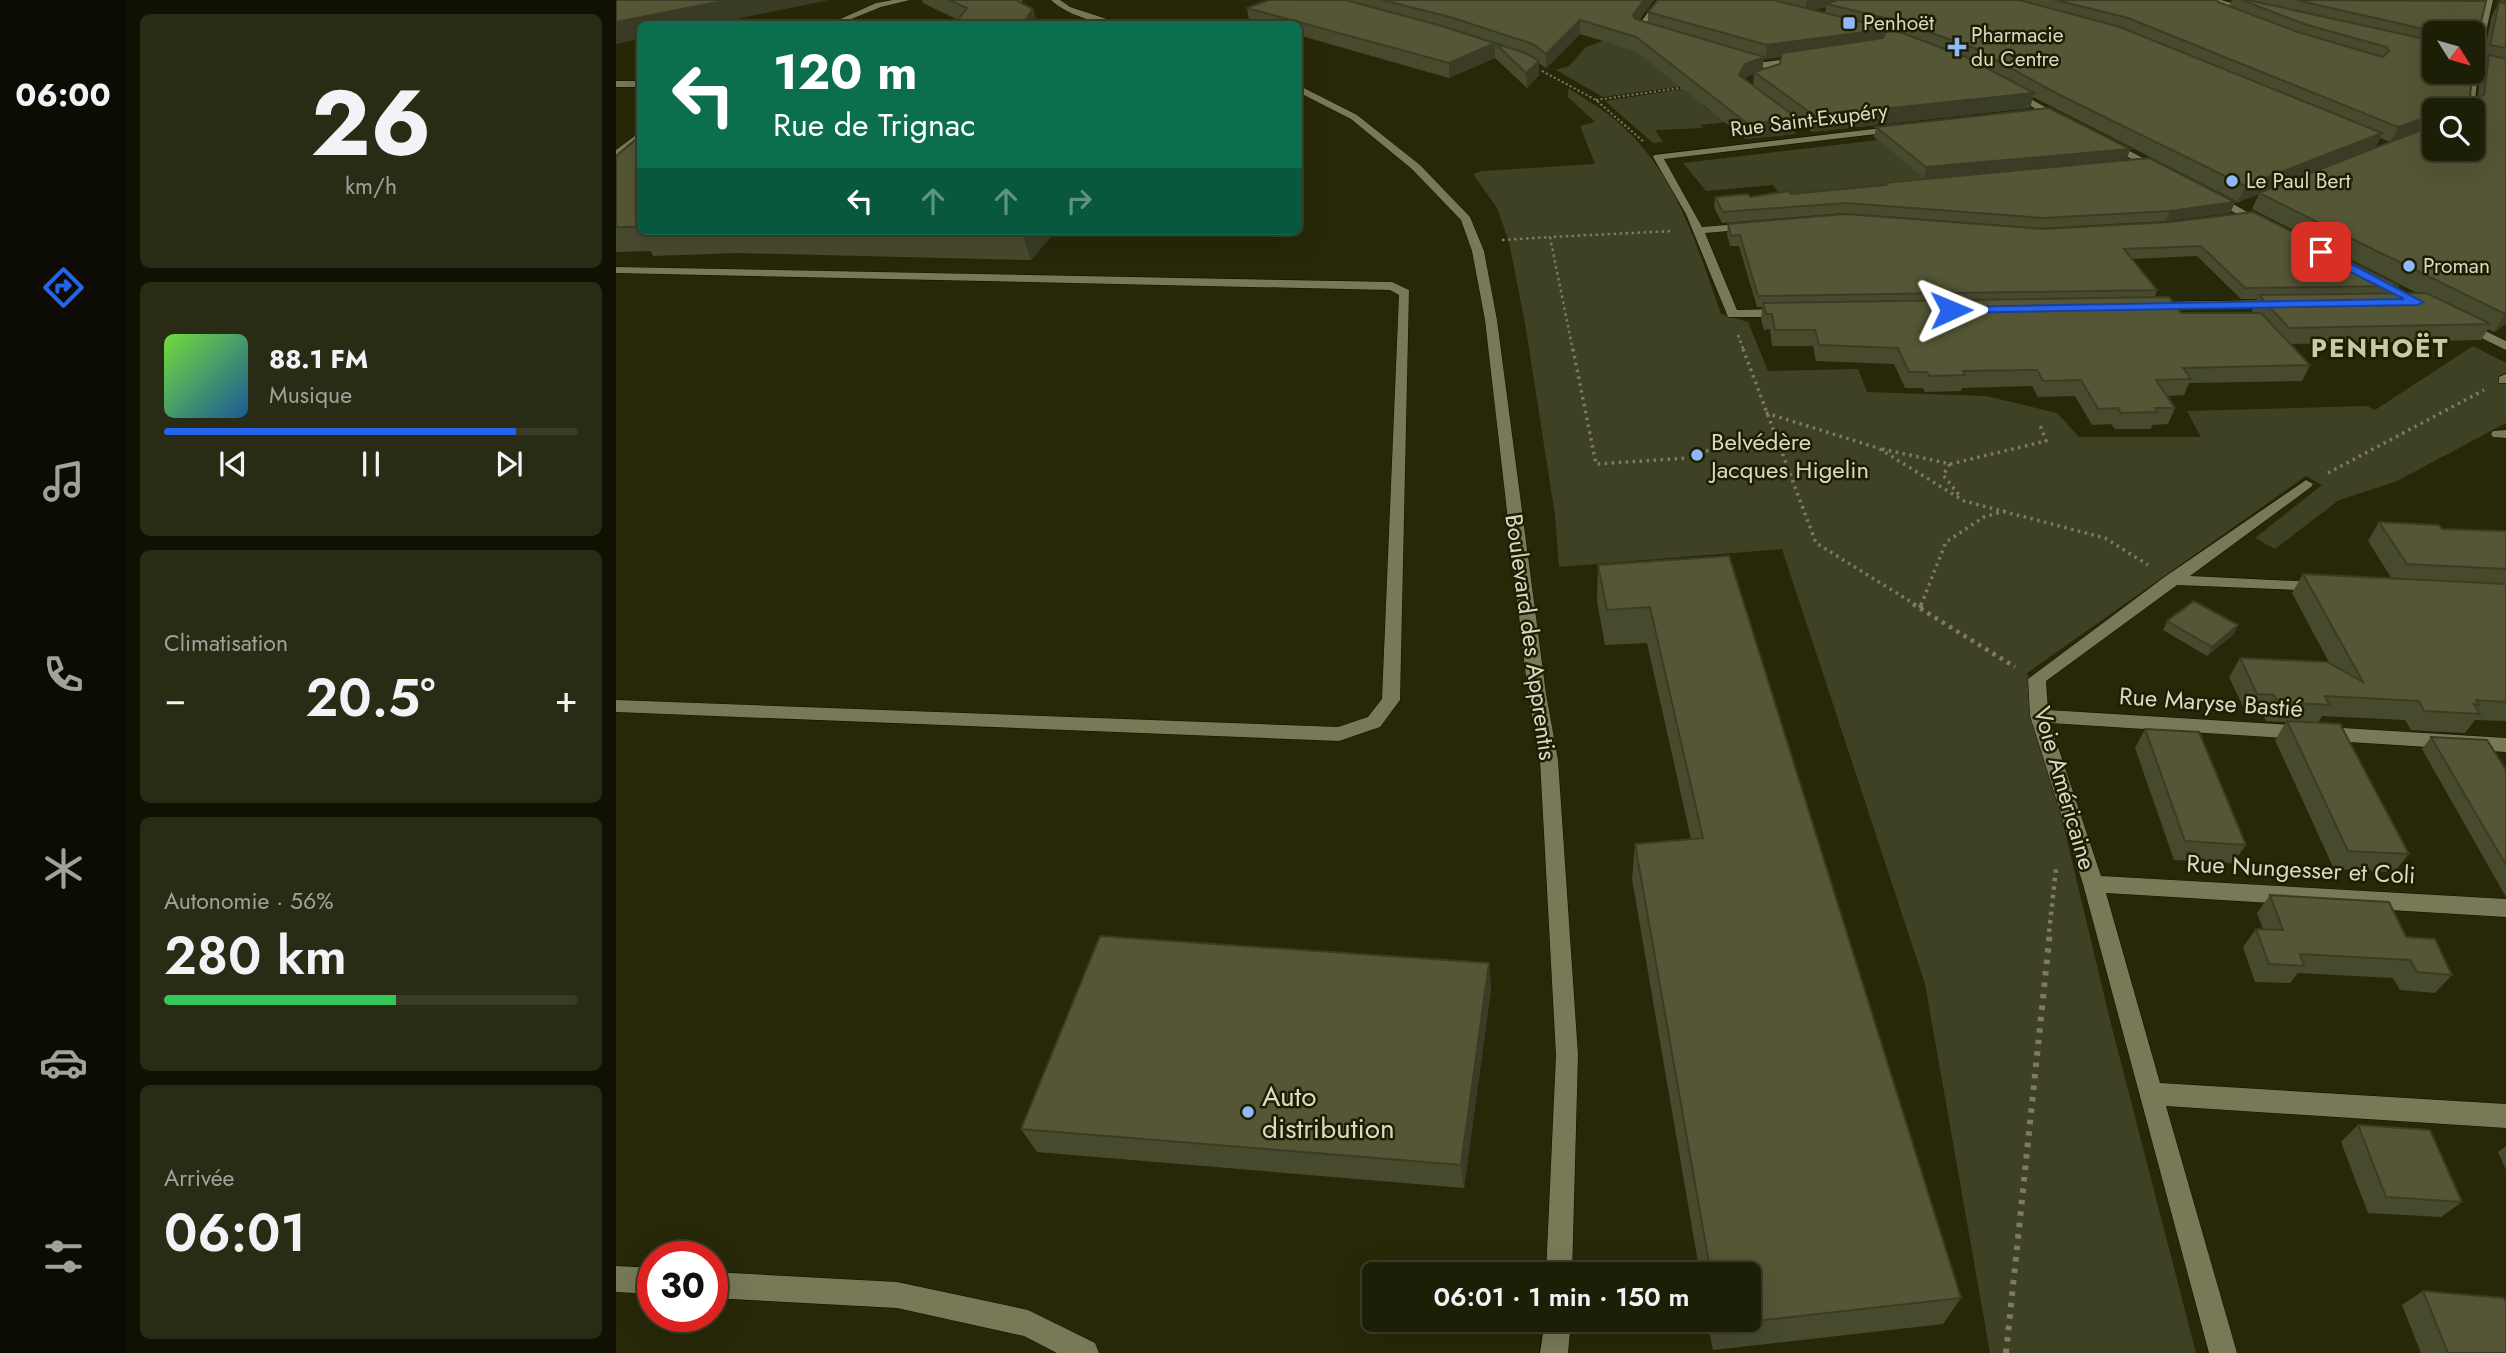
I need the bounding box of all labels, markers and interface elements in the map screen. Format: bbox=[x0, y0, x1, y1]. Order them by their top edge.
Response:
place label: Penhoët bbox=[1863, 8, 1934, 38]
marker: Penhoët bbox=[1841, 15, 1857, 31]
place label: Pharmacie du Centre bbox=[1971, 20, 2064, 74]
north arrow bbox=[2422, 21, 2485, 84]
map controls bbox=[2422, 21, 2485, 161]
text: 120 m bbox=[773, 37, 917, 107]
marker: Pharmacie du Centre bbox=[1949, 39, 1965, 55]
icon: left bbox=[658, 49, 749, 140]
text: 26 bbox=[311, 58, 431, 189]
text: 06:00 bbox=[15, 72, 111, 118]
street label: Rue Saint-Exupéry bbox=[1729, 95, 1890, 145]
button: search bbox=[2422, 98, 2485, 161]
text: Rue de Trignac bbox=[773, 102, 975, 148]
place label: Le Paul Bert bbox=[2246, 166, 2350, 196]
text: km/h bbox=[345, 169, 397, 203]
marker: Le Paul Bert bbox=[2224, 173, 2240, 189]
icon: left bbox=[841, 182, 879, 220]
icon: ahead bbox=[914, 182, 952, 220]
icon: ahead bbox=[987, 182, 1025, 220]
icon: right bbox=[1060, 182, 1098, 220]
pin bbox=[2291, 222, 2351, 282]
icon: arrive bbox=[2302, 233, 2340, 271]
place label: Proman bbox=[2423, 251, 2490, 281]
marker: Proman bbox=[2401, 258, 2417, 274]
icon: directions bbox=[39, 263, 88, 312]
position arrow bbox=[1914, 273, 1988, 347]
district label: PENHOËT bbox=[2311, 329, 2449, 367]
text: 88.1 FM bbox=[269, 340, 368, 378]
text: Musique bbox=[269, 378, 352, 412]
place label: Belvédère Jacques Higelin bbox=[1708, 424, 1869, 487]
icon: previous bbox=[214, 445, 252, 483]
icon: pause bbox=[352, 445, 390, 483]
icon: next bbox=[490, 445, 528, 483]
marker: Belvédère Jacques Higelin bbox=[1689, 447, 1705, 463]
icon: music bbox=[39, 457, 88, 506]
street label: Boulevard des Apprentis bbox=[1496, 512, 1566, 762]
text: Climatisation bbox=[164, 626, 288, 660]
icon: phone bbox=[39, 650, 88, 699]
text: 20.5° bbox=[306, 660, 435, 736]
text: − bbox=[164, 671, 186, 726]
text: + bbox=[555, 671, 578, 726]
street label: Rue Maryse Bastié bbox=[2118, 678, 2304, 726]
street label: Voie Américaine bbox=[2025, 702, 2105, 874]
icon: climate bbox=[39, 844, 88, 893]
street label: Rue Nungesser et Coli bbox=[2186, 846, 2416, 892]
text: Autonomie · 56% bbox=[164, 884, 333, 918]
text: 280 km bbox=[164, 918, 347, 994]
icon: car bbox=[39, 1038, 88, 1087]
place label: Auto distribution bbox=[1262, 1076, 1395, 1149]
marker: Auto distribution bbox=[1240, 1104, 1256, 1120]
text: Arrivée bbox=[164, 1161, 234, 1195]
text: 06:01 bbox=[164, 1195, 306, 1271]
icon: filters bbox=[39, 1232, 88, 1281]
speed limit sign: 30 bbox=[637, 1241, 728, 1332]
text: 06:01 · 1 min · 150 m bbox=[1433, 1278, 1690, 1316]

